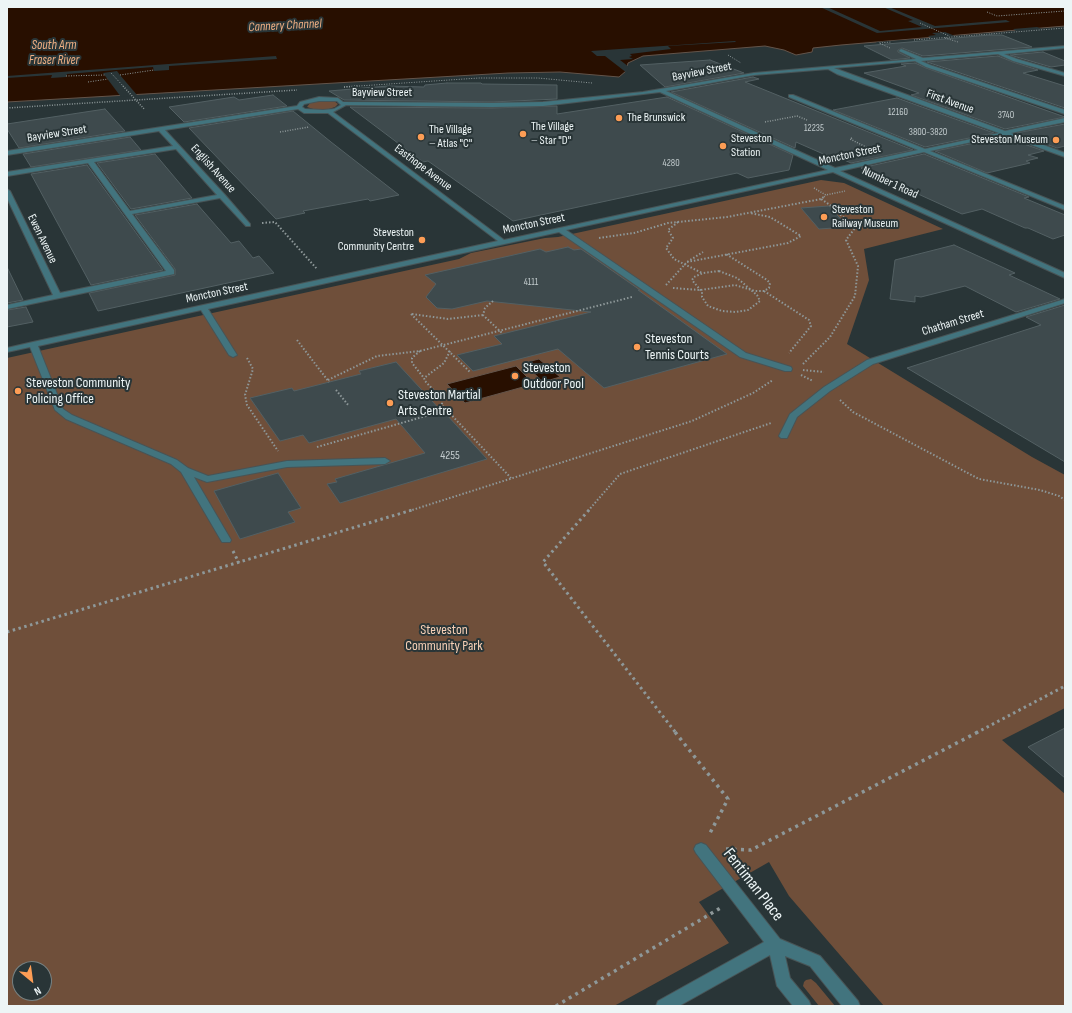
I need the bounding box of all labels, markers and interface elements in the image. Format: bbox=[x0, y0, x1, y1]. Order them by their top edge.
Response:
water label: Cannery Channel bbox=[248, 16, 322, 36]
water label: South Arm Fraser River bbox=[29, 38, 79, 69]
street label: Bayview Street bbox=[671, 59, 733, 85]
street label: Bayview Street bbox=[352, 86, 412, 100]
street label: First Avenue bbox=[924, 87, 976, 117]
house number: 12160 bbox=[888, 106, 908, 118]
house number: 3740 bbox=[998, 109, 1014, 121]
place label: The Brunswick bbox=[627, 111, 685, 125]
marker: The Brunswick bbox=[614, 113, 624, 123]
place label: The Village – Star "D" bbox=[531, 120, 574, 148]
street label: Bayview Street bbox=[26, 122, 88, 146]
house number: 12235 bbox=[804, 122, 824, 134]
place label: The Village – Atlas "C" bbox=[429, 123, 472, 151]
house number: 3800-3820 bbox=[909, 126, 947, 138]
marker: The Village – Star "D" bbox=[518, 129, 528, 139]
marker: The Village – Atlas "C" bbox=[416, 132, 426, 142]
place label: Steveston Station bbox=[731, 132, 772, 160]
place label: Steveston Museum bbox=[971, 133, 1048, 147]
marker: Steveston Museum bbox=[1051, 135, 1061, 145]
marker: Steveston Station bbox=[718, 141, 728, 151]
street label: Moncton Street bbox=[818, 141, 882, 169]
street label: English Avenue bbox=[187, 142, 239, 196]
street label: Easthope Avenue bbox=[391, 142, 455, 194]
house number: 4280 bbox=[662, 157, 680, 169]
street label: Number 1 Road bbox=[860, 164, 920, 202]
place label: Steveston Railway Museum bbox=[832, 203, 898, 231]
street label: Moncton Street bbox=[502, 210, 566, 238]
street label: Ewen Avenue bbox=[24, 212, 60, 266]
marker: Steveston Railway Museum bbox=[819, 212, 829, 222]
place label: Steveston Community Centre bbox=[338, 226, 414, 254]
marker: Steveston Community Centre bbox=[417, 235, 427, 245]
house number: 4111 bbox=[524, 276, 538, 288]
street label: Moncton Street bbox=[185, 279, 249, 307]
street label: Chatham Street bbox=[920, 307, 986, 339]
place label: Steveston Tennis Courts bbox=[645, 331, 709, 364]
marker: Steveston Tennis Courts bbox=[632, 342, 642, 352]
place label: Steveston Outdoor Pool bbox=[523, 360, 584, 392]
marker: Steveston Outdoor Pool bbox=[510, 371, 520, 381]
place label: Steveston Community Policing Office bbox=[26, 375, 130, 408]
marker: Steveston Community Policing Office bbox=[13, 386, 23, 396]
place label: Steveston Martial Arts Centre bbox=[398, 387, 481, 420]
marker: Steveston Martial Arts Centre bbox=[385, 398, 395, 408]
house number: 4255 bbox=[440, 449, 460, 463]
park label: Steveston Community Park bbox=[405, 622, 483, 654]
street label: Fentiman Place bbox=[718, 845, 788, 925]
north arrow bbox=[12, 961, 52, 1001]
text: N bbox=[32, 984, 43, 998]

